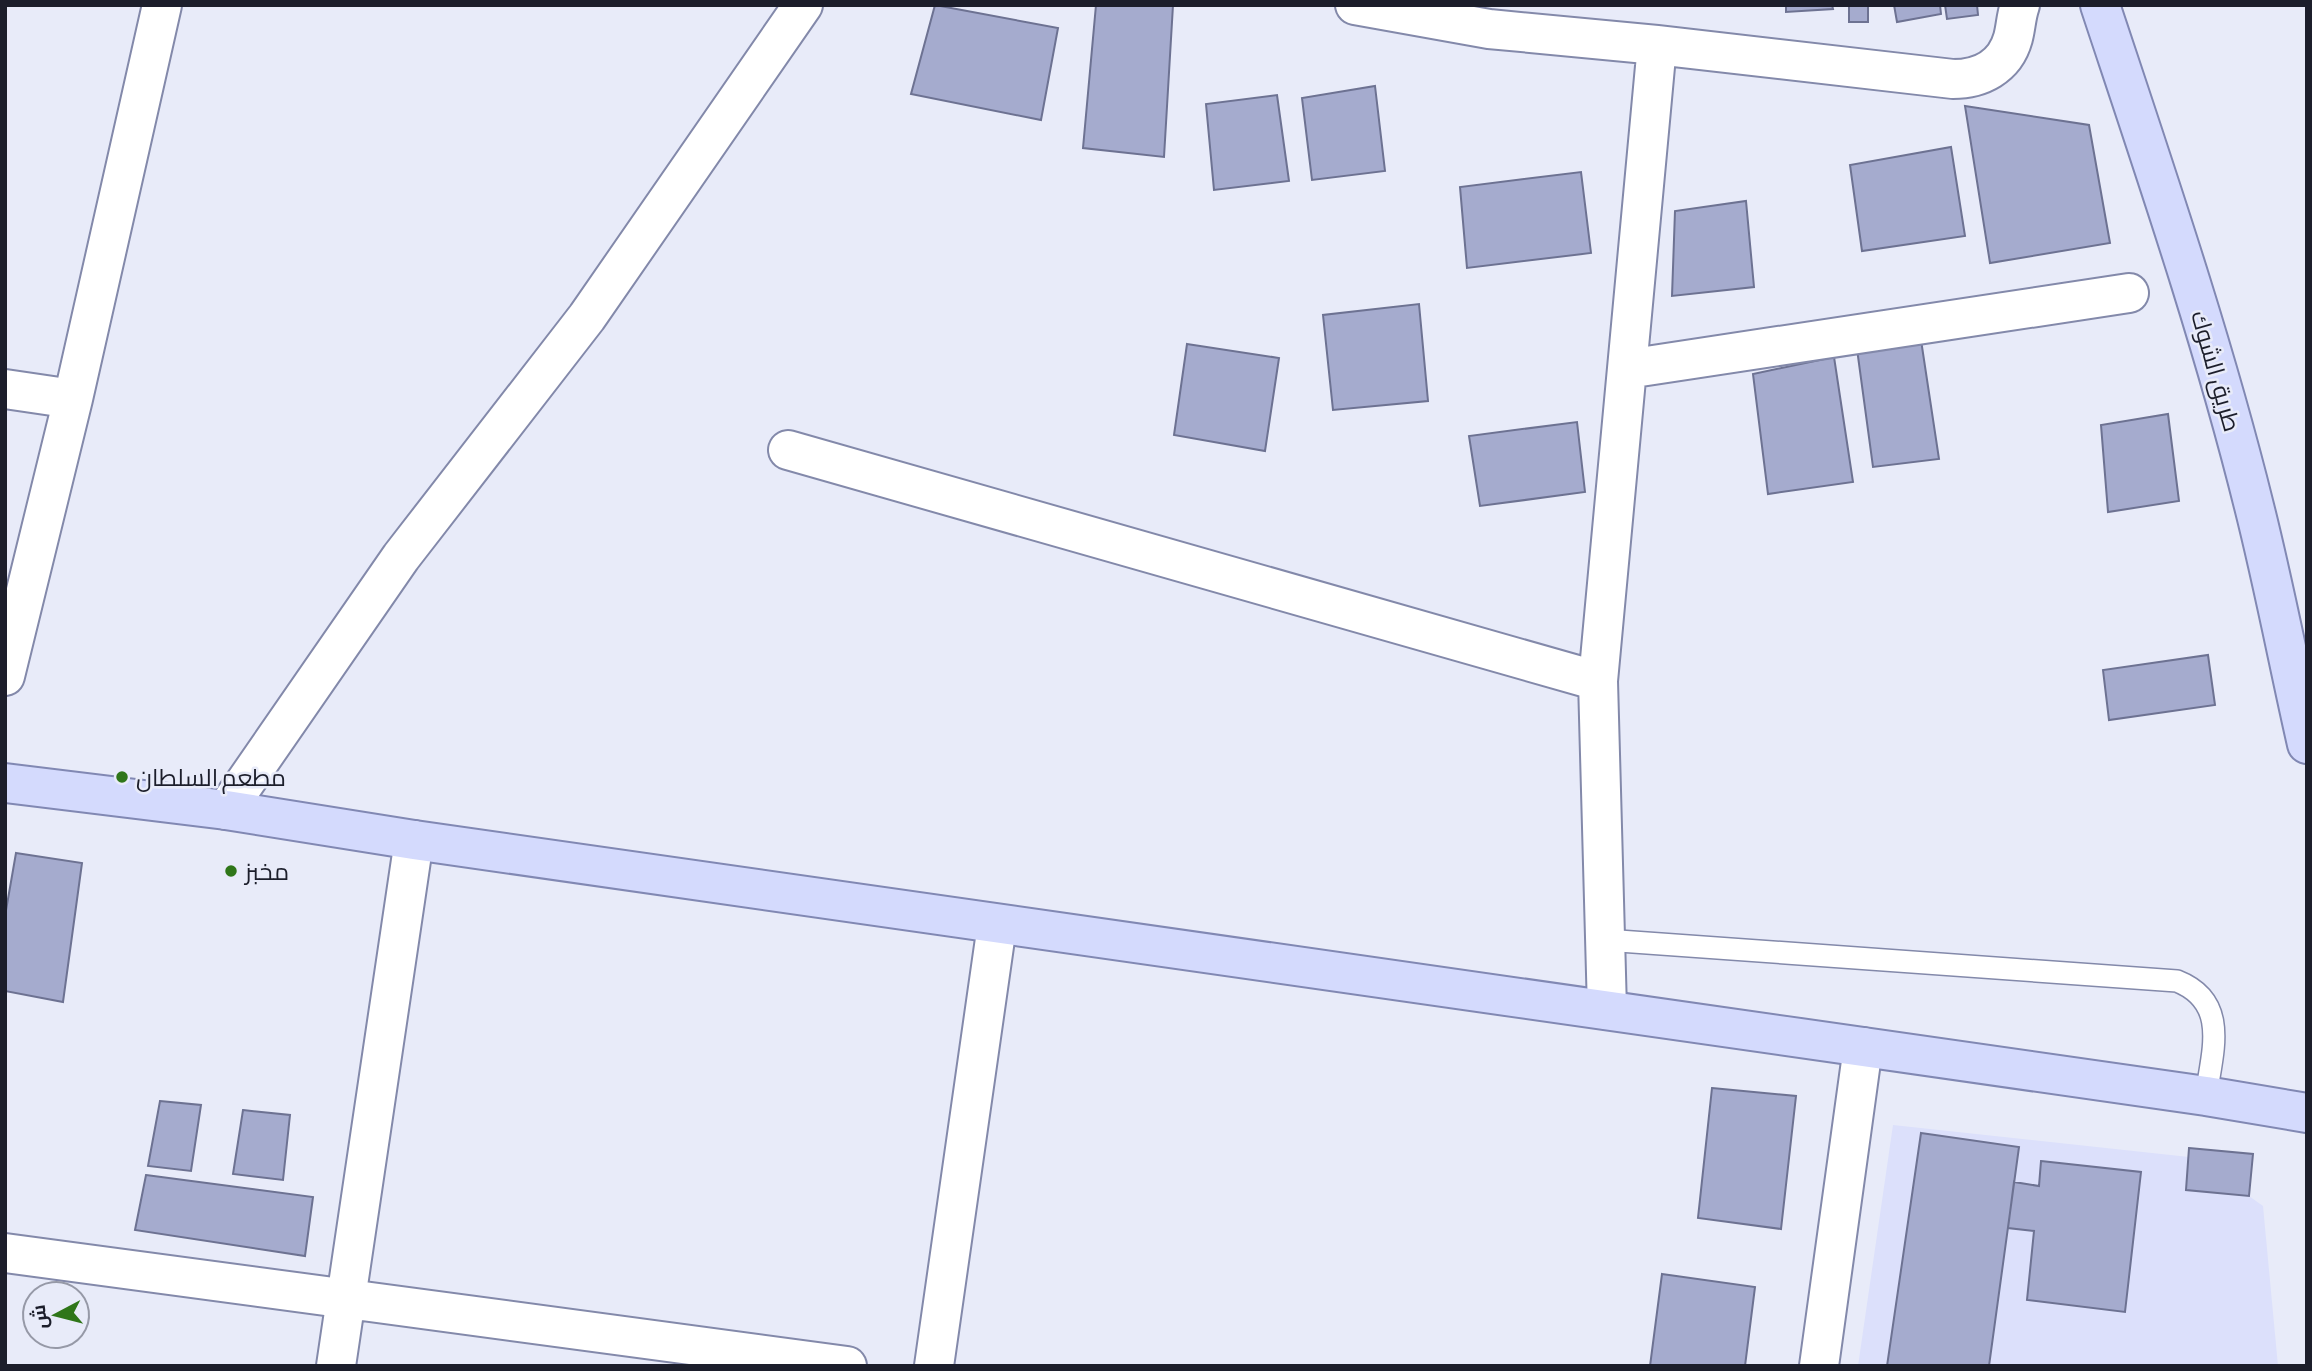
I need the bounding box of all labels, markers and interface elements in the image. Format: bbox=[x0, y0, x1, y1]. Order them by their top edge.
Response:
street label: طريق الشوك bbox=[2184, 307, 2246, 435]
place label: مطعم السلطان bbox=[136, 764, 286, 794]
marker: مطعم السلطان bbox=[114, 769, 130, 785]
place label: مخبز bbox=[243, 858, 289, 885]
marker: مخبز bbox=[223, 863, 239, 879]
north arrow bbox=[21, 1280, 91, 1350]
text: ش bbox=[27, 1304, 53, 1331]

